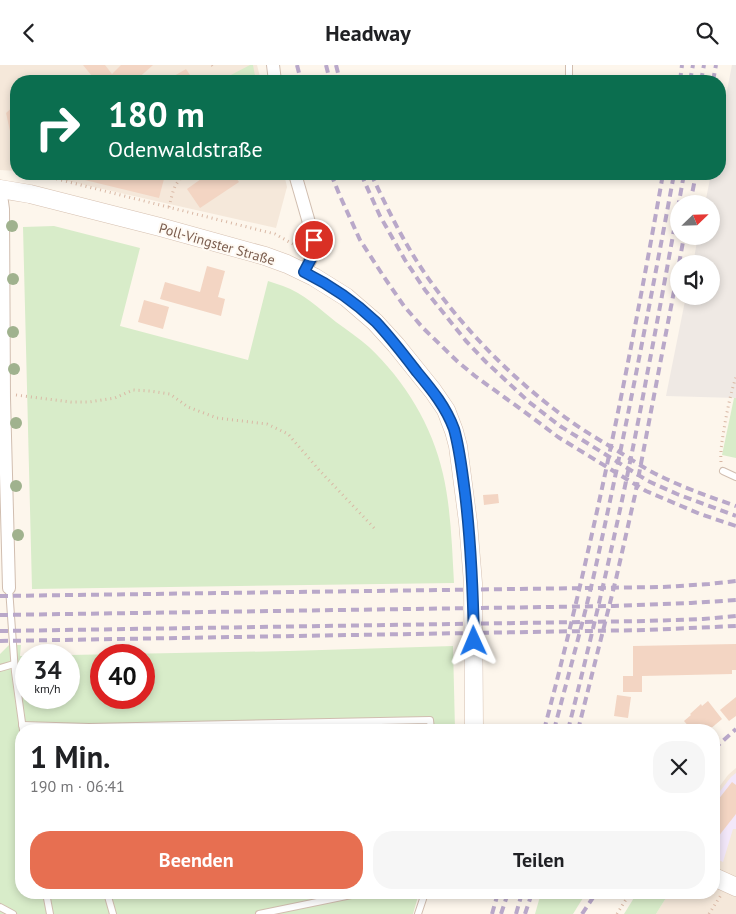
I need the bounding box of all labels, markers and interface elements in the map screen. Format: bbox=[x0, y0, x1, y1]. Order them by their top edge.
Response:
icon: back bbox=[15, 19, 43, 47]
text: Headway bbox=[325, 19, 411, 47]
icon: search bbox=[693, 19, 721, 47]
text: 180 m bbox=[108, 91, 205, 137]
icon: right bbox=[25, 95, 90, 160]
text: Odenwaldstraße bbox=[108, 135, 263, 163]
north arrow bbox=[670, 195, 720, 245]
map controls bbox=[670, 195, 720, 305]
street label: Poll-Vingster Straße bbox=[157, 219, 277, 269]
pin bbox=[293, 219, 335, 261]
icon: arrive bbox=[300, 226, 328, 254]
button: sound bbox=[670, 255, 720, 305]
position arrow bbox=[447, 614, 499, 666]
speed limit sign: 40 bbox=[90, 644, 155, 709]
text: 34 bbox=[33, 654, 62, 686]
text: km/h bbox=[34, 681, 61, 696]
text: 1 Min. bbox=[30, 737, 110, 776]
button: close bbox=[653, 741, 705, 793]
text: 190 m · 06:41 bbox=[30, 776, 125, 796]
button: Beenden bbox=[30, 831, 363, 889]
button: Teilen bbox=[373, 831, 705, 889]

